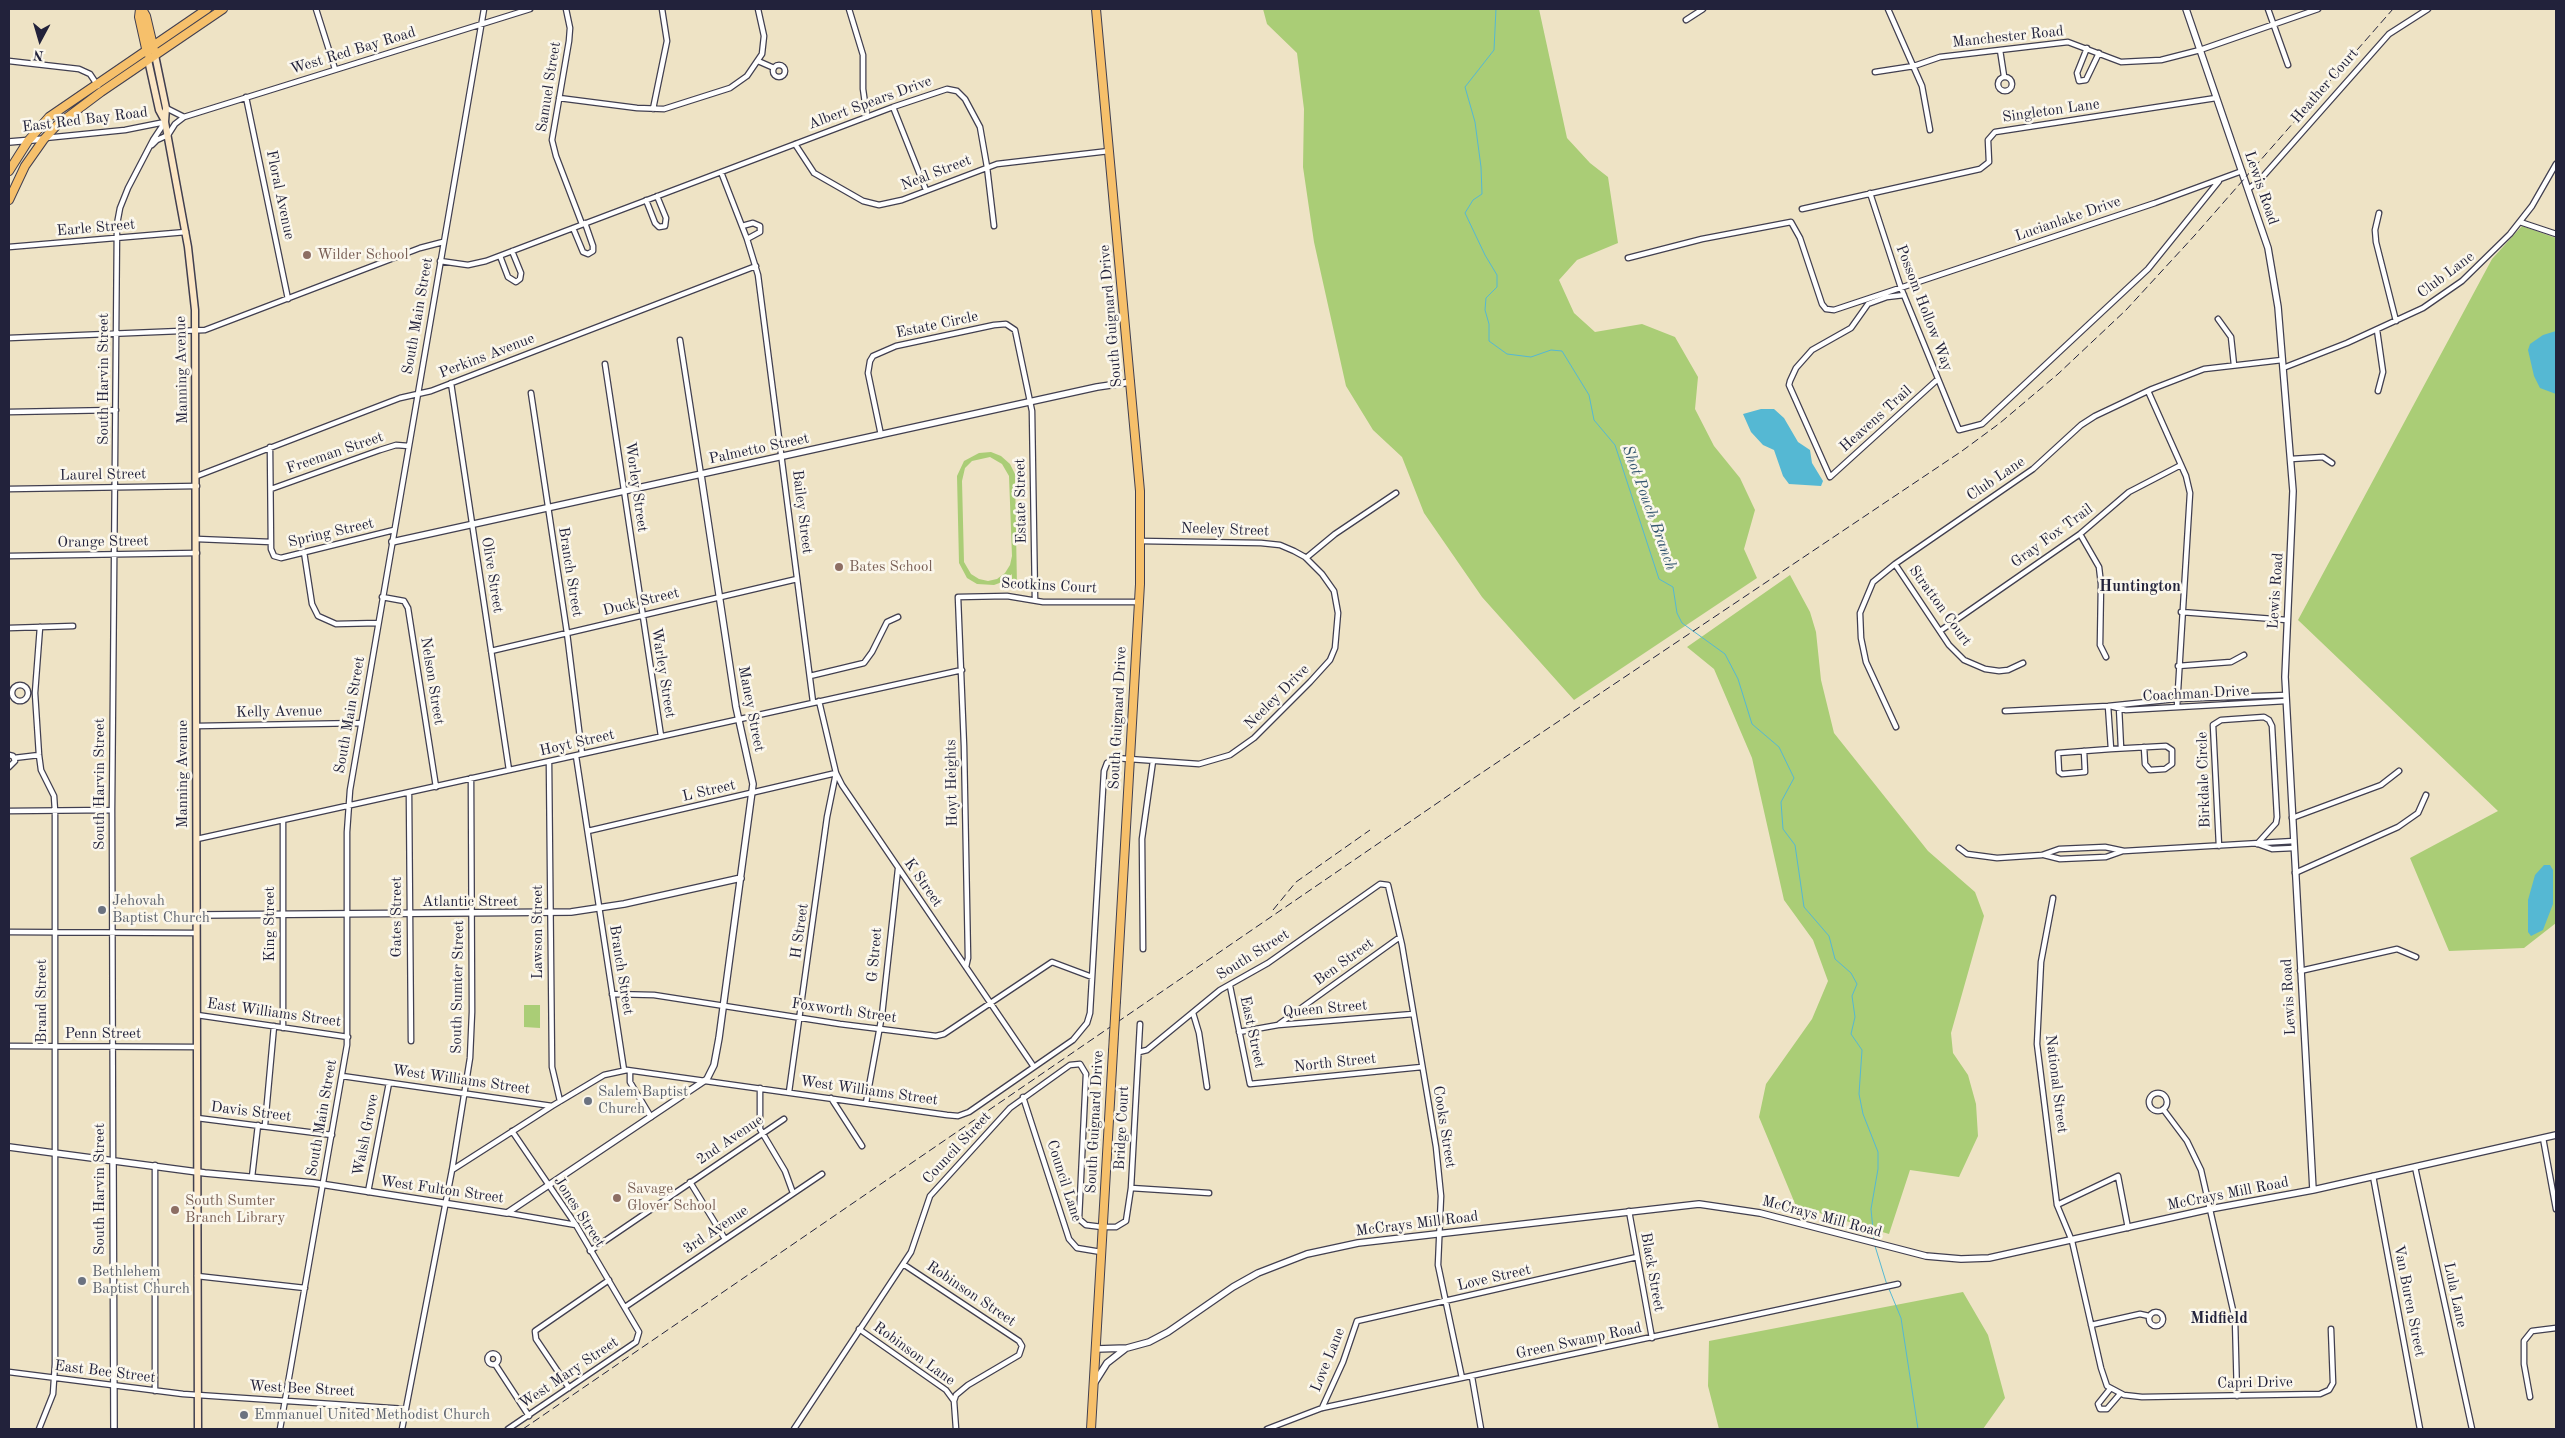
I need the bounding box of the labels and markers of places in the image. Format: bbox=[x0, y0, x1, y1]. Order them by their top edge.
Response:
place label: Wilder School bbox=[317, 246, 408, 264]
marker: Wilder School bbox=[301, 249, 313, 261]
place label: Bates School bbox=[849, 558, 933, 576]
marker: Bates School bbox=[833, 561, 845, 573]
place label: Jehovah Baptist Church bbox=[112, 892, 210, 927]
marker: Jehovah Baptist Church bbox=[96, 904, 108, 916]
place label: Salem Baptist Church bbox=[598, 1083, 688, 1118]
marker: Salem Baptist Church bbox=[582, 1095, 594, 1107]
place label: Savage Glover School bbox=[627, 1180, 716, 1215]
place label: South Sumter Branch Library bbox=[185, 1192, 285, 1227]
marker: Savage Glover School bbox=[611, 1192, 623, 1204]
marker: South Sumter Branch Library bbox=[169, 1204, 181, 1216]
place label: Bethlehem Baptist Church bbox=[92, 1263, 190, 1298]
marker: Bethlehem Baptist Church bbox=[76, 1275, 88, 1287]
place label: Emmanuel United Methodist Church bbox=[254, 1406, 490, 1424]
marker: Emmanuel United Methodist Church bbox=[238, 1409, 250, 1421]

